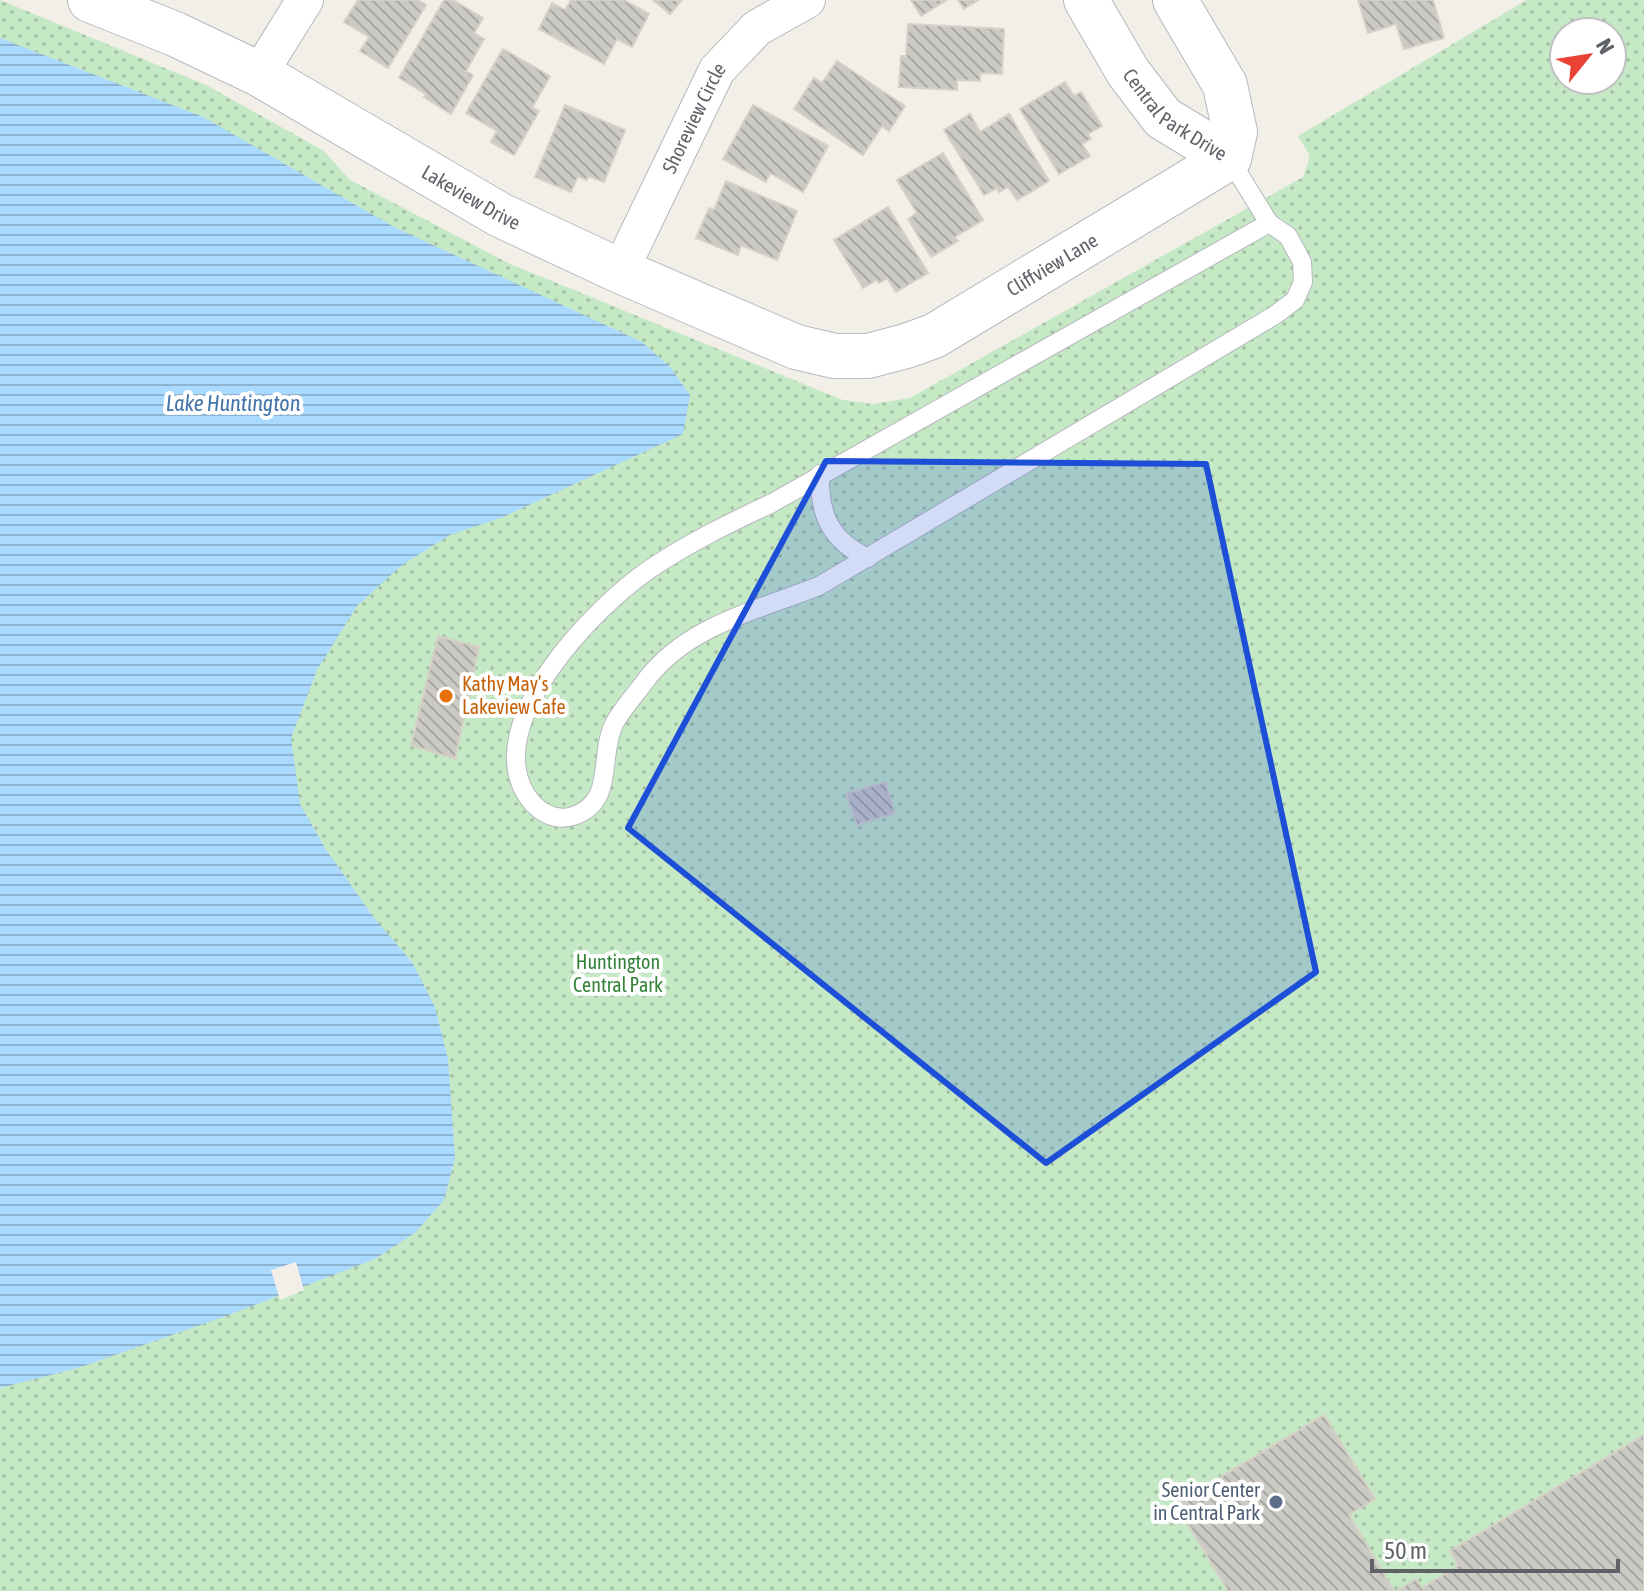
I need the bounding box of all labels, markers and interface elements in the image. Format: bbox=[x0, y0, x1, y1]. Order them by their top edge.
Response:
north arrow bbox=[1548, 16, 1628, 96]
text: N bbox=[1591, 34, 1620, 58]
street label: Shoreview Circle bbox=[657, 57, 730, 177]
street label: Central Park Drive bbox=[1119, 64, 1231, 165]
street label: Lakeview Drive bbox=[418, 160, 524, 234]
street label: Cliffview Lane bbox=[1002, 228, 1102, 300]
water label: Lake Huntington bbox=[166, 390, 301, 416]
place label: Kathy May’s Lakeview Cafe bbox=[462, 672, 566, 718]
marker: Kathy May’s Lakeview Cafe bbox=[437, 687, 455, 705]
park label: Huntington Central Park bbox=[573, 950, 663, 996]
place label: Senior Center in Central Park bbox=[1153, 1478, 1261, 1524]
marker: Senior Center in Central Park bbox=[1267, 1493, 1285, 1511]
scale bar bbox=[1372, 1523, 1618, 1573]
text: 50 m bbox=[1384, 1537, 1427, 1564]

